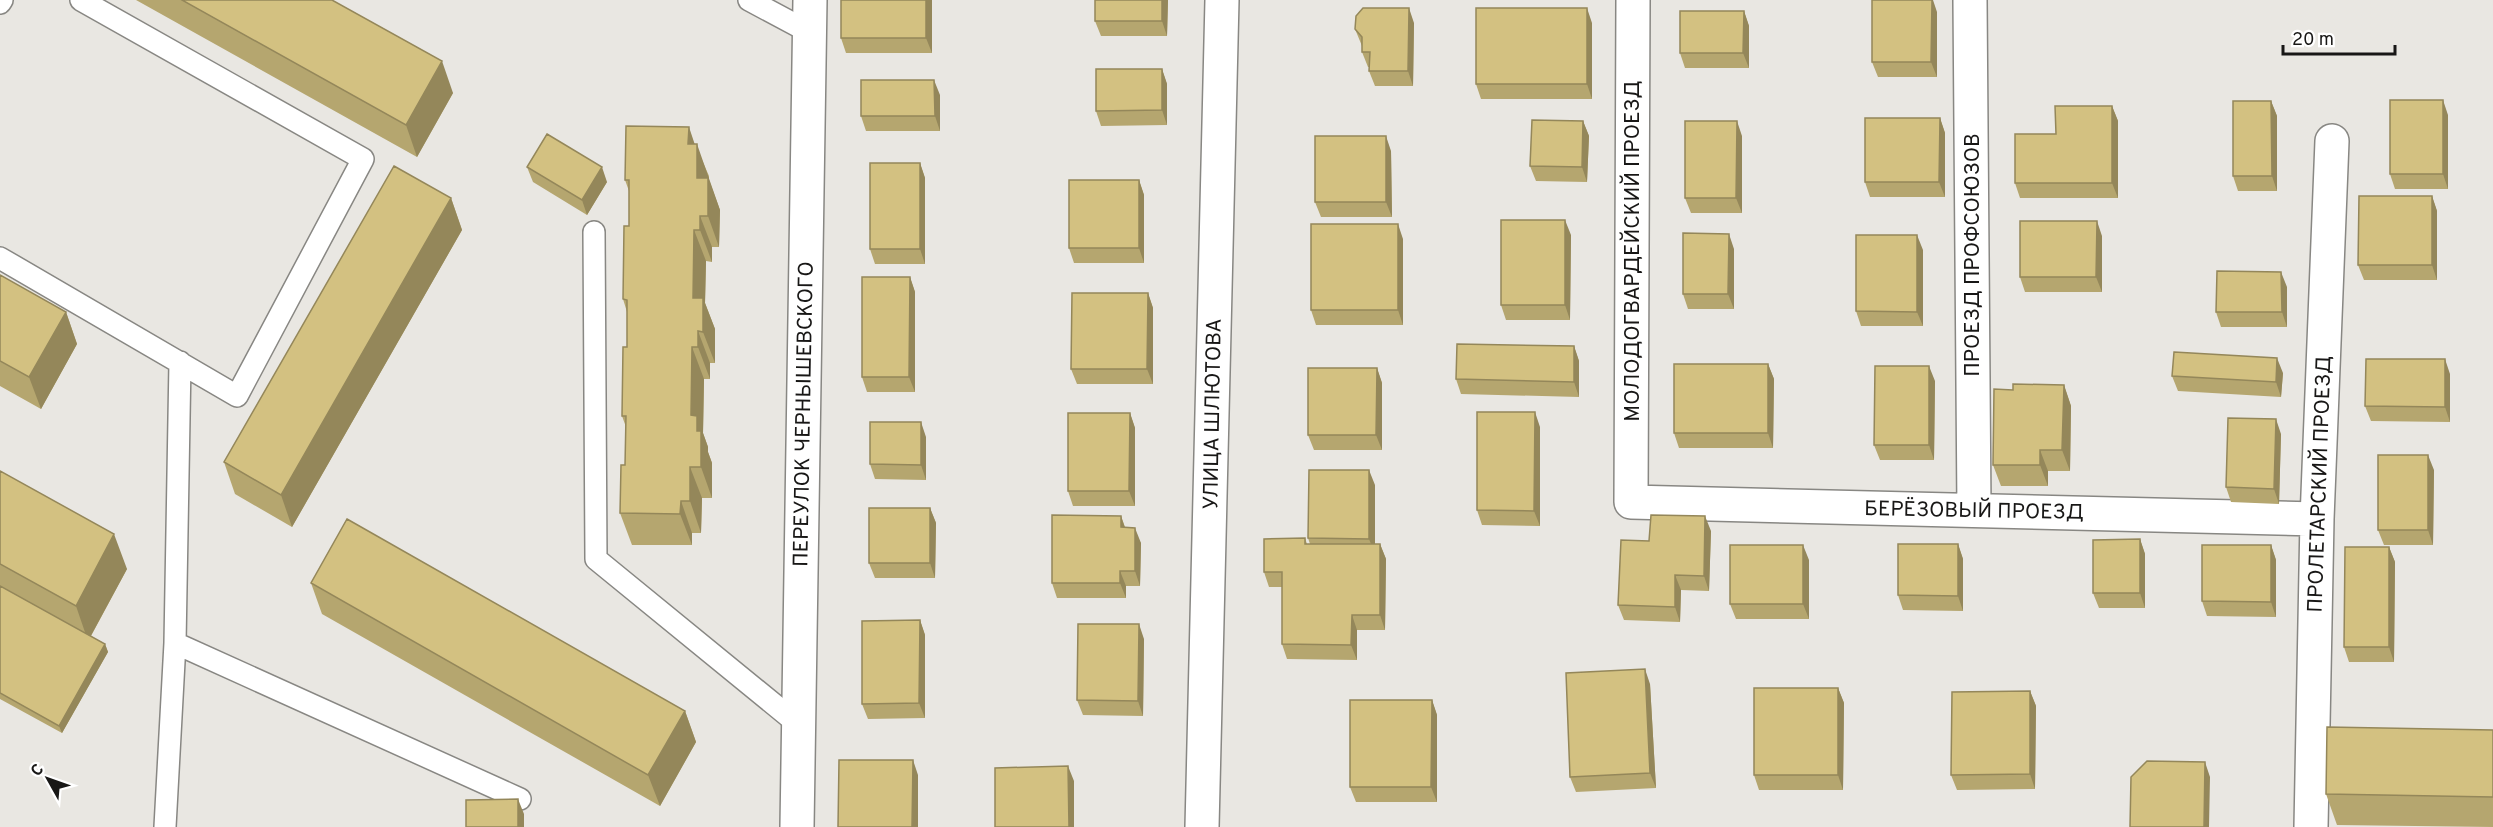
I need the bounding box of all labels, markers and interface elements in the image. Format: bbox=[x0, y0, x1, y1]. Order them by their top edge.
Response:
scale bar bbox=[2283, 18, 2396, 56]
text: 20 m bbox=[2292, 29, 2334, 52]
street label: МОЛОДОГВАРДЕЙСКИЙ ПРОЕЗД bbox=[1619, 80, 1647, 422]
street label: ПРОЕЗД ПРОФСОЮЗОВ bbox=[1960, 133, 1987, 377]
street label: ПЕРЕУЛОК ЧЕРНЫШЕВСКОГО bbox=[788, 261, 821, 567]
street label: УЛИЦА ШЛЮТОВА bbox=[1198, 318, 1229, 510]
street label: ПРОЛЕТАРСКИЙ ПРОЕЗД bbox=[2302, 355, 2338, 613]
street label: БЕРЁЗОВЫЙ ПРОЕЗД bbox=[1864, 495, 2084, 527]
north arrow bbox=[18, 749, 78, 809]
text: С bbox=[27, 760, 49, 781]

